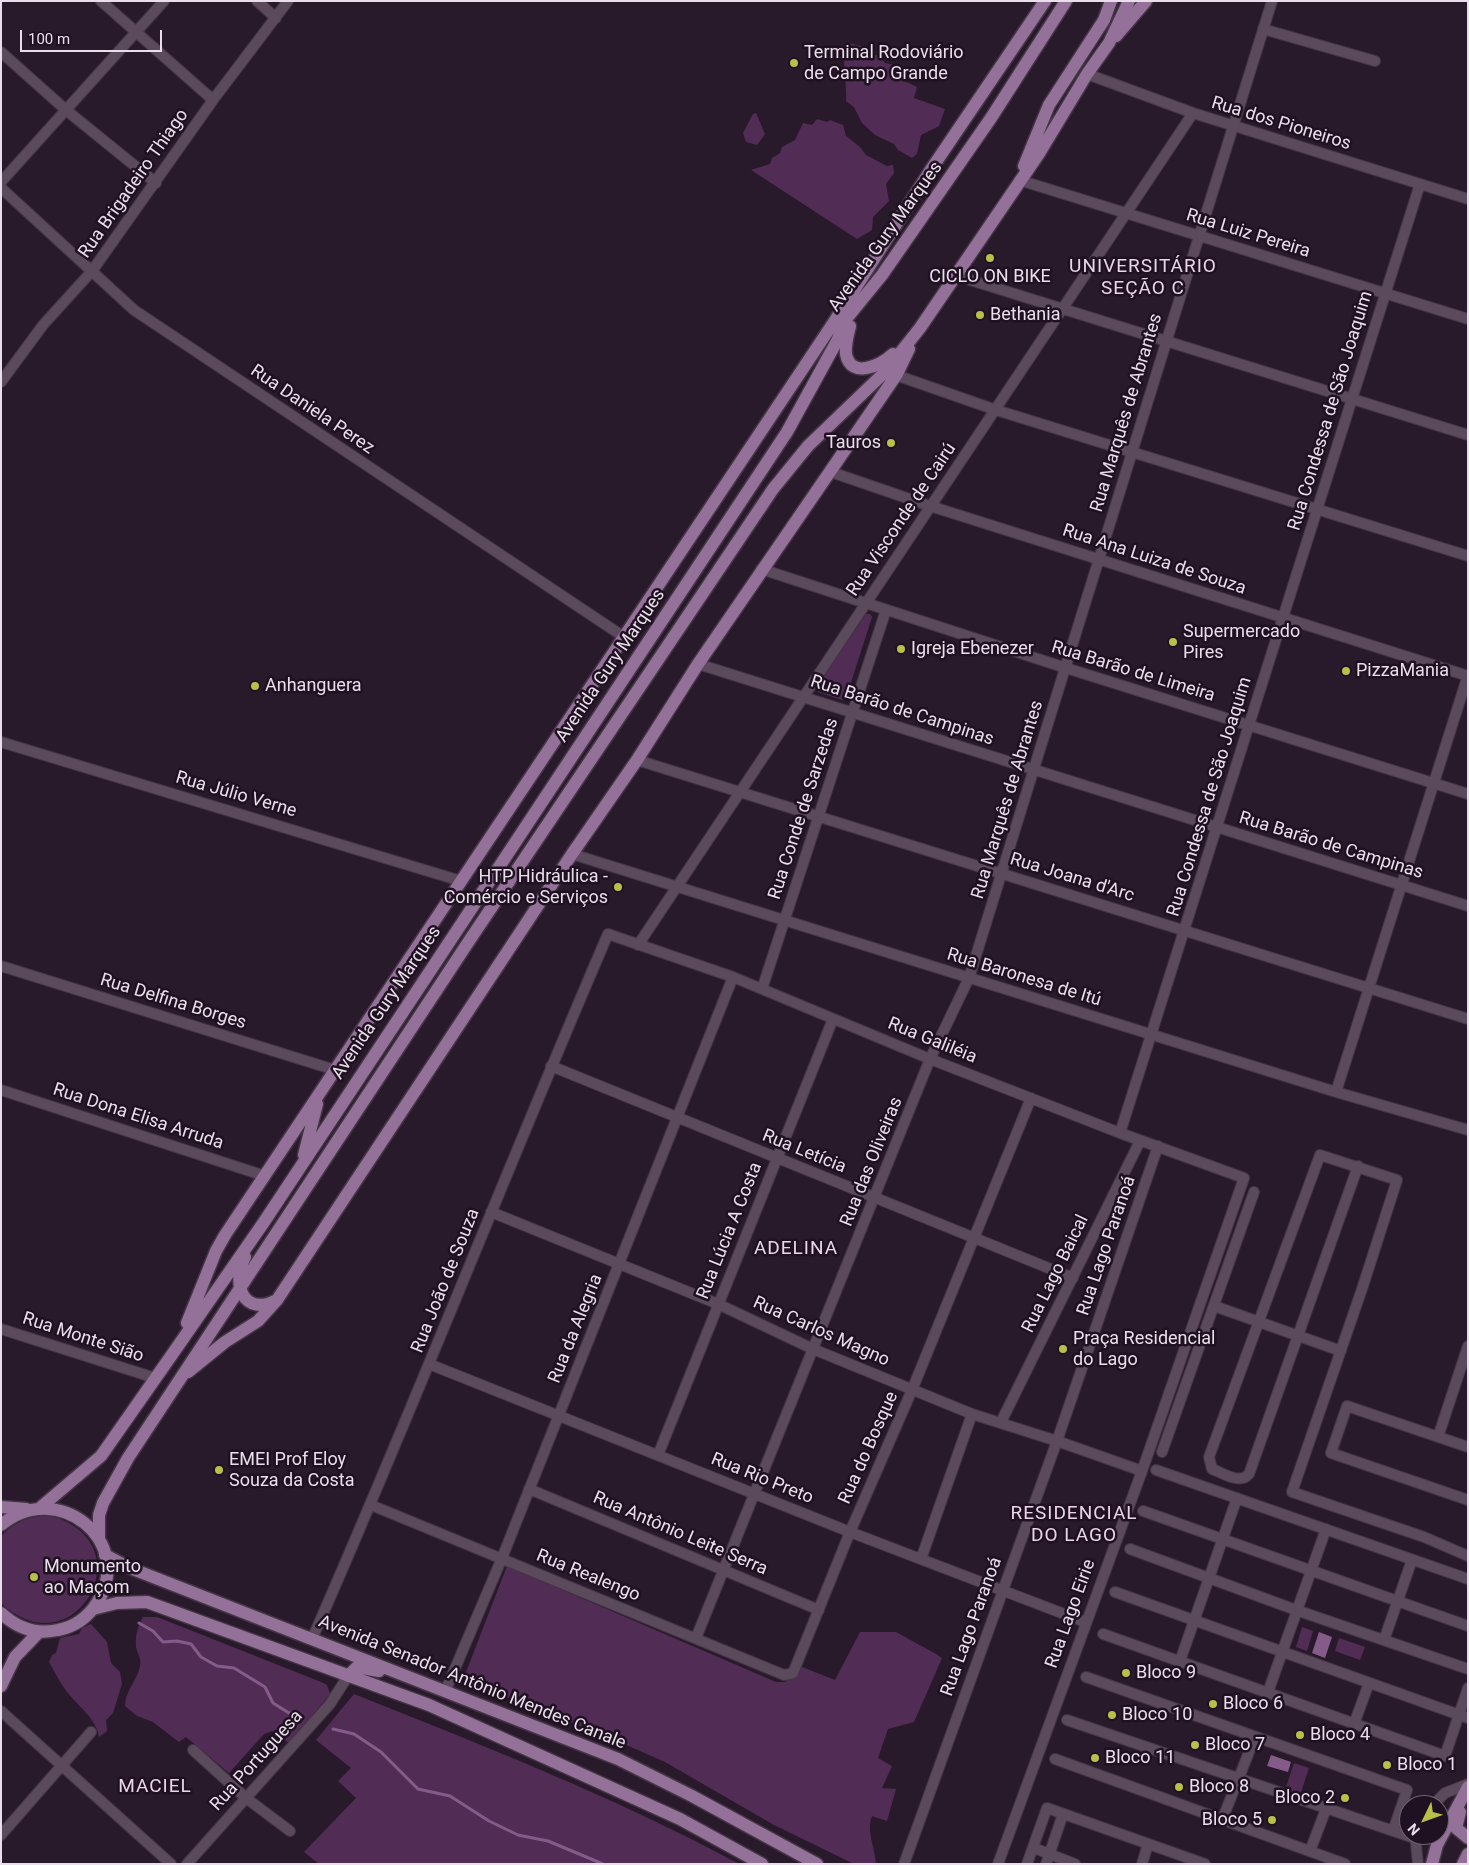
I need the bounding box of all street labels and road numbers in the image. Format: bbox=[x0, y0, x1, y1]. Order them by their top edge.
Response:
street label: Rua dos Pioneiros bbox=[1209, 93, 1353, 155]
street label: Rua Brigadeiro Thiago bbox=[74, 105, 194, 263]
street label: Avenida Gury Marques bbox=[824, 158, 948, 316]
street label: Rua Luiz Pereira bbox=[1183, 205, 1313, 263]
street label: Rua Condessa de São Joaquim bbox=[1284, 289, 1378, 533]
street label: Rua Marquês de Abrantes bbox=[1087, 311, 1167, 515]
street label: Rua Daniela Perez bbox=[246, 361, 378, 459]
street label: Rua Visconde de Cairú bbox=[843, 439, 961, 601]
street label: Rua Ana Luiza de Souza bbox=[1059, 520, 1249, 600]
street label: Avenida Gury Marques bbox=[552, 585, 670, 747]
street label: Rua Barão de Limeira bbox=[1049, 637, 1217, 707]
street label: Rua Barão de Campinas bbox=[808, 671, 996, 751]
street label: Rua Condessa de São Joaquim bbox=[1163, 675, 1257, 919]
street label: Rua Marquês de Abrantes bbox=[968, 698, 1048, 902]
street label: Rua Conde de Sarzedas bbox=[764, 715, 844, 903]
street label: Rua Júlio Verne bbox=[173, 767, 299, 823]
street label: Rua Barão de Campinas bbox=[1236, 808, 1426, 884]
street label: Rua Joana d'Arc bbox=[1007, 849, 1137, 907]
street label: Avenida Gury Marques bbox=[328, 922, 446, 1084]
street label: Rua Baronesa de Itú bbox=[944, 944, 1104, 1012]
street label: Rua Delfina Borges bbox=[97, 970, 249, 1034]
street label: Rua Galiléia bbox=[884, 1013, 980, 1069]
street label: Rua Dona Elisa Arruda bbox=[50, 1079, 226, 1155]
street label: Rua das Oliveiras bbox=[836, 1094, 908, 1230]
street label: Rua Letícia bbox=[759, 1125, 849, 1179]
street label: Rua Lúcia A Costa bbox=[693, 1159, 767, 1303]
street label: Rua Lago Paranoá bbox=[1073, 1173, 1141, 1319]
street label: Rua João de Souza bbox=[407, 1206, 485, 1356]
street label: Rua Lago Baical bbox=[1018, 1211, 1094, 1337]
street label: Rua da Alegria bbox=[544, 1271, 608, 1387]
street label: Rua Carlos Magno bbox=[749, 1292, 893, 1372]
street label: Rua Monte Sião bbox=[20, 1308, 146, 1368]
street label: Rua do Bosque bbox=[835, 1389, 903, 1507]
street label: Rua Rio Preto bbox=[708, 1449, 816, 1509]
street label: Rua Antônio Leite Serra bbox=[590, 1487, 770, 1581]
street label: Rua Realengo bbox=[533, 1545, 643, 1607]
street label: Rua Lago Paranoá bbox=[937, 1555, 1007, 1699]
street label: Rua Lago Eirie bbox=[1041, 1557, 1101, 1671]
street label: Avenida Senador Antônio Mendes Canale bbox=[315, 1611, 629, 1755]
street label: Rua Portuguesa bbox=[206, 1706, 308, 1816]

